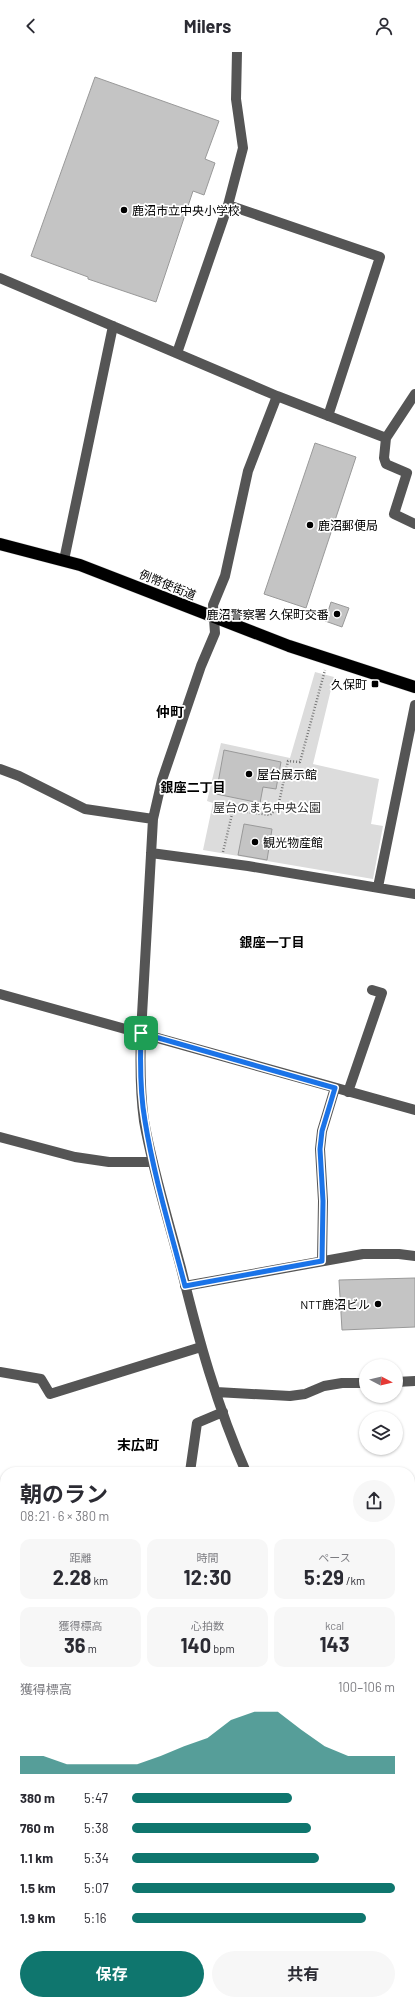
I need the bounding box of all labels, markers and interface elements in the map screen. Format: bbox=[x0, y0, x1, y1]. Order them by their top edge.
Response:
icon: back bbox=[20, 15, 42, 37]
text: Milers bbox=[184, 15, 231, 37]
icon: person bbox=[373, 15, 395, 37]
place label: 鹿沼市立中央小学校 bbox=[132, 203, 240, 217]
marker: 鹿沼市立中央小学校 bbox=[119, 205, 129, 215]
place label: 鹿沼郵便局 bbox=[318, 518, 378, 532]
marker: 鹿沼郵便局 bbox=[305, 520, 315, 530]
street label: 例幣使街道 bbox=[138, 566, 198, 602]
place label: 鹿沼警察署 久保町交番 bbox=[207, 607, 329, 621]
marker: 鹿沼警察署 久保町交番 bbox=[332, 609, 342, 619]
place label: 久保町 bbox=[331, 677, 367, 691]
marker: 久保町 bbox=[370, 679, 380, 689]
district label: 仲町 bbox=[156, 703, 184, 720]
place label: 屋台展示館 bbox=[257, 767, 317, 781]
marker: 屋台展示館 bbox=[244, 769, 254, 779]
district label: 銀座二丁目 bbox=[160, 779, 226, 795]
park label: 屋台のまち中央公園 bbox=[213, 800, 321, 814]
place label: 観光物産館 bbox=[263, 835, 323, 849]
marker: 観光物産館 bbox=[250, 837, 260, 847]
district label: 銀座一丁目 bbox=[239, 934, 305, 950]
pin bbox=[124, 1016, 158, 1050]
icon: arrive bbox=[130, 1022, 152, 1044]
place label: NTT鹿沼ビル bbox=[300, 1297, 370, 1311]
marker: NTT鹿沼ビル bbox=[373, 1299, 383, 1309]
north arrow bbox=[359, 1359, 403, 1403]
map controls bbox=[359, 1359, 403, 1455]
button: layers bbox=[359, 1411, 403, 1455]
district label: 末広町 bbox=[117, 1436, 159, 1453]
text: 朝のラン bbox=[20, 1480, 108, 1506]
button: share bbox=[353, 1480, 395, 1522]
text: 08:21 · 6 × 380 m bbox=[20, 1508, 109, 1524]
text: 距離 bbox=[70, 1551, 92, 1564]
text: 時間 bbox=[197, 1551, 219, 1564]
text: ペース bbox=[318, 1551, 351, 1564]
text: 2.28 bbox=[53, 1565, 91, 1589]
text: 12:30 bbox=[184, 1565, 231, 1589]
text: 5:29 bbox=[304, 1565, 344, 1589]
text: km bbox=[91, 1574, 108, 1587]
text: /km bbox=[344, 1574, 365, 1587]
text: 獲得標高 bbox=[59, 1619, 103, 1632]
text: 心拍数 bbox=[191, 1619, 224, 1632]
text: kcal bbox=[325, 1619, 344, 1632]
text: 143 bbox=[320, 1632, 349, 1656]
text: 36 bbox=[64, 1633, 86, 1657]
text: 140 bbox=[181, 1633, 211, 1657]
text: m bbox=[86, 1642, 97, 1655]
text: bpm bbox=[211, 1642, 234, 1655]
text: 100–106 m bbox=[338, 1679, 395, 1695]
text: 獲得標高 bbox=[20, 1681, 72, 1697]
text: 380 m bbox=[20, 1790, 55, 1806]
text: 5:47 bbox=[84, 1790, 108, 1806]
text: 760 m bbox=[20, 1820, 54, 1836]
text: 5:38 bbox=[84, 1820, 109, 1836]
text: 1.1 km bbox=[20, 1850, 53, 1866]
text: 5:34 bbox=[84, 1850, 109, 1866]
text: 1.5 km bbox=[20, 1880, 56, 1896]
text: 5:07 bbox=[84, 1880, 109, 1896]
text: 1.9 km bbox=[20, 1910, 55, 1926]
text: 5:16 bbox=[84, 1910, 106, 1926]
button: 保存 bbox=[20, 1951, 204, 1997]
button: 共有 bbox=[212, 1951, 395, 1997]

